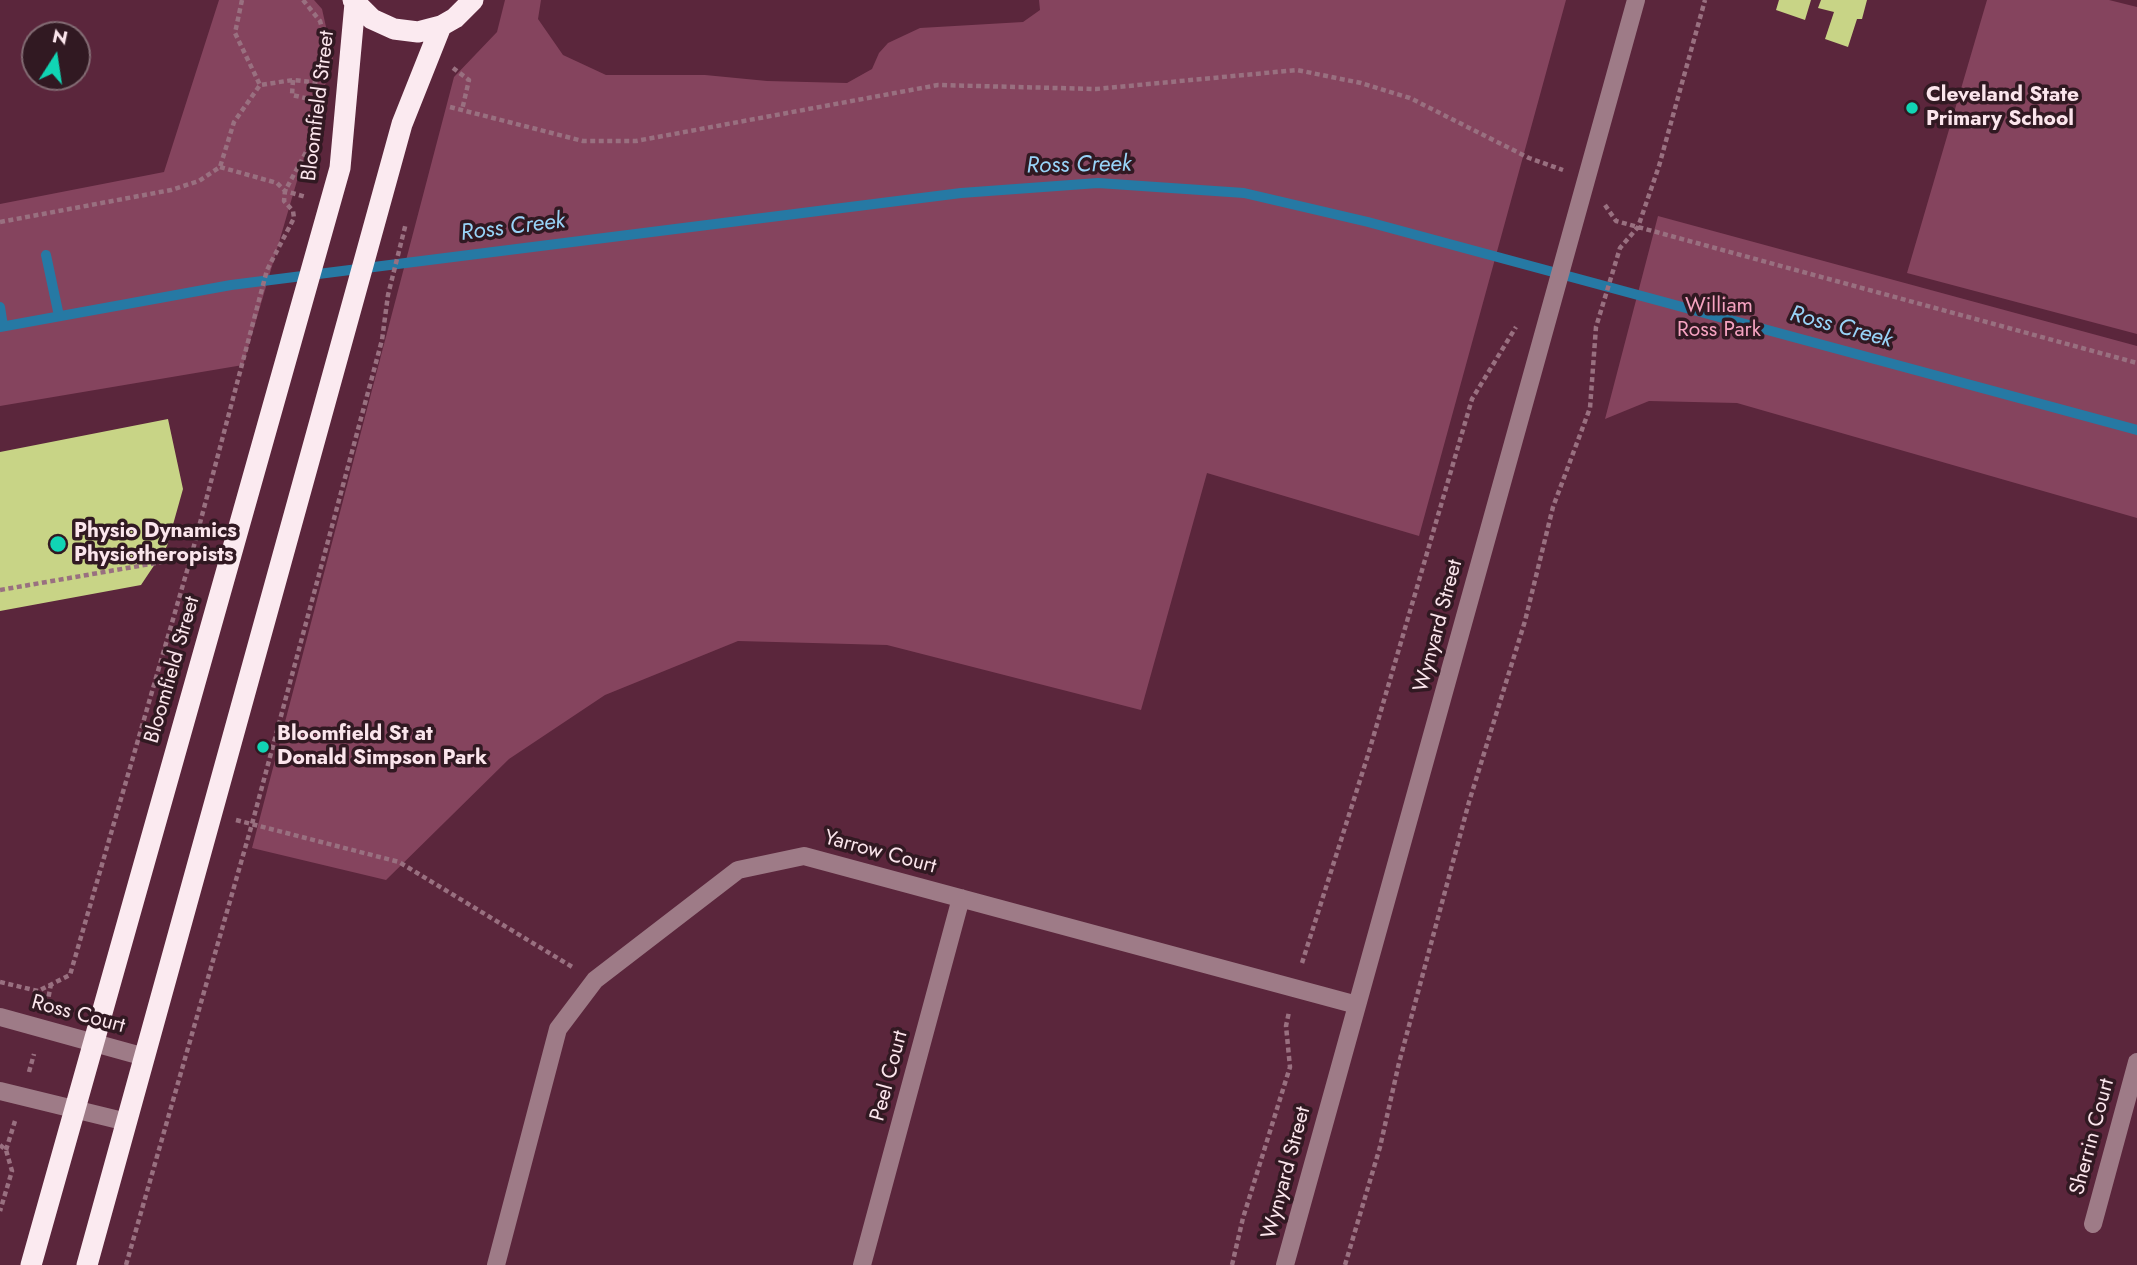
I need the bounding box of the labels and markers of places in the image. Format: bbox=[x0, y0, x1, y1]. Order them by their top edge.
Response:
place label: Cleveland State Primary School bbox=[1926, 83, 2079, 133]
marker: Cleveland State Primary School bbox=[1904, 100, 1920, 116]
place label: Physio Dynamics Physiotheropists bbox=[74, 519, 237, 569]
marker: Physio Dynamics Physiotheropists bbox=[48, 534, 68, 554]
place label: Bloomfield St at Donald Simpson Park bbox=[277, 722, 487, 772]
marker: Bloomfield St at Donald Simpson Park bbox=[255, 739, 271, 755]

